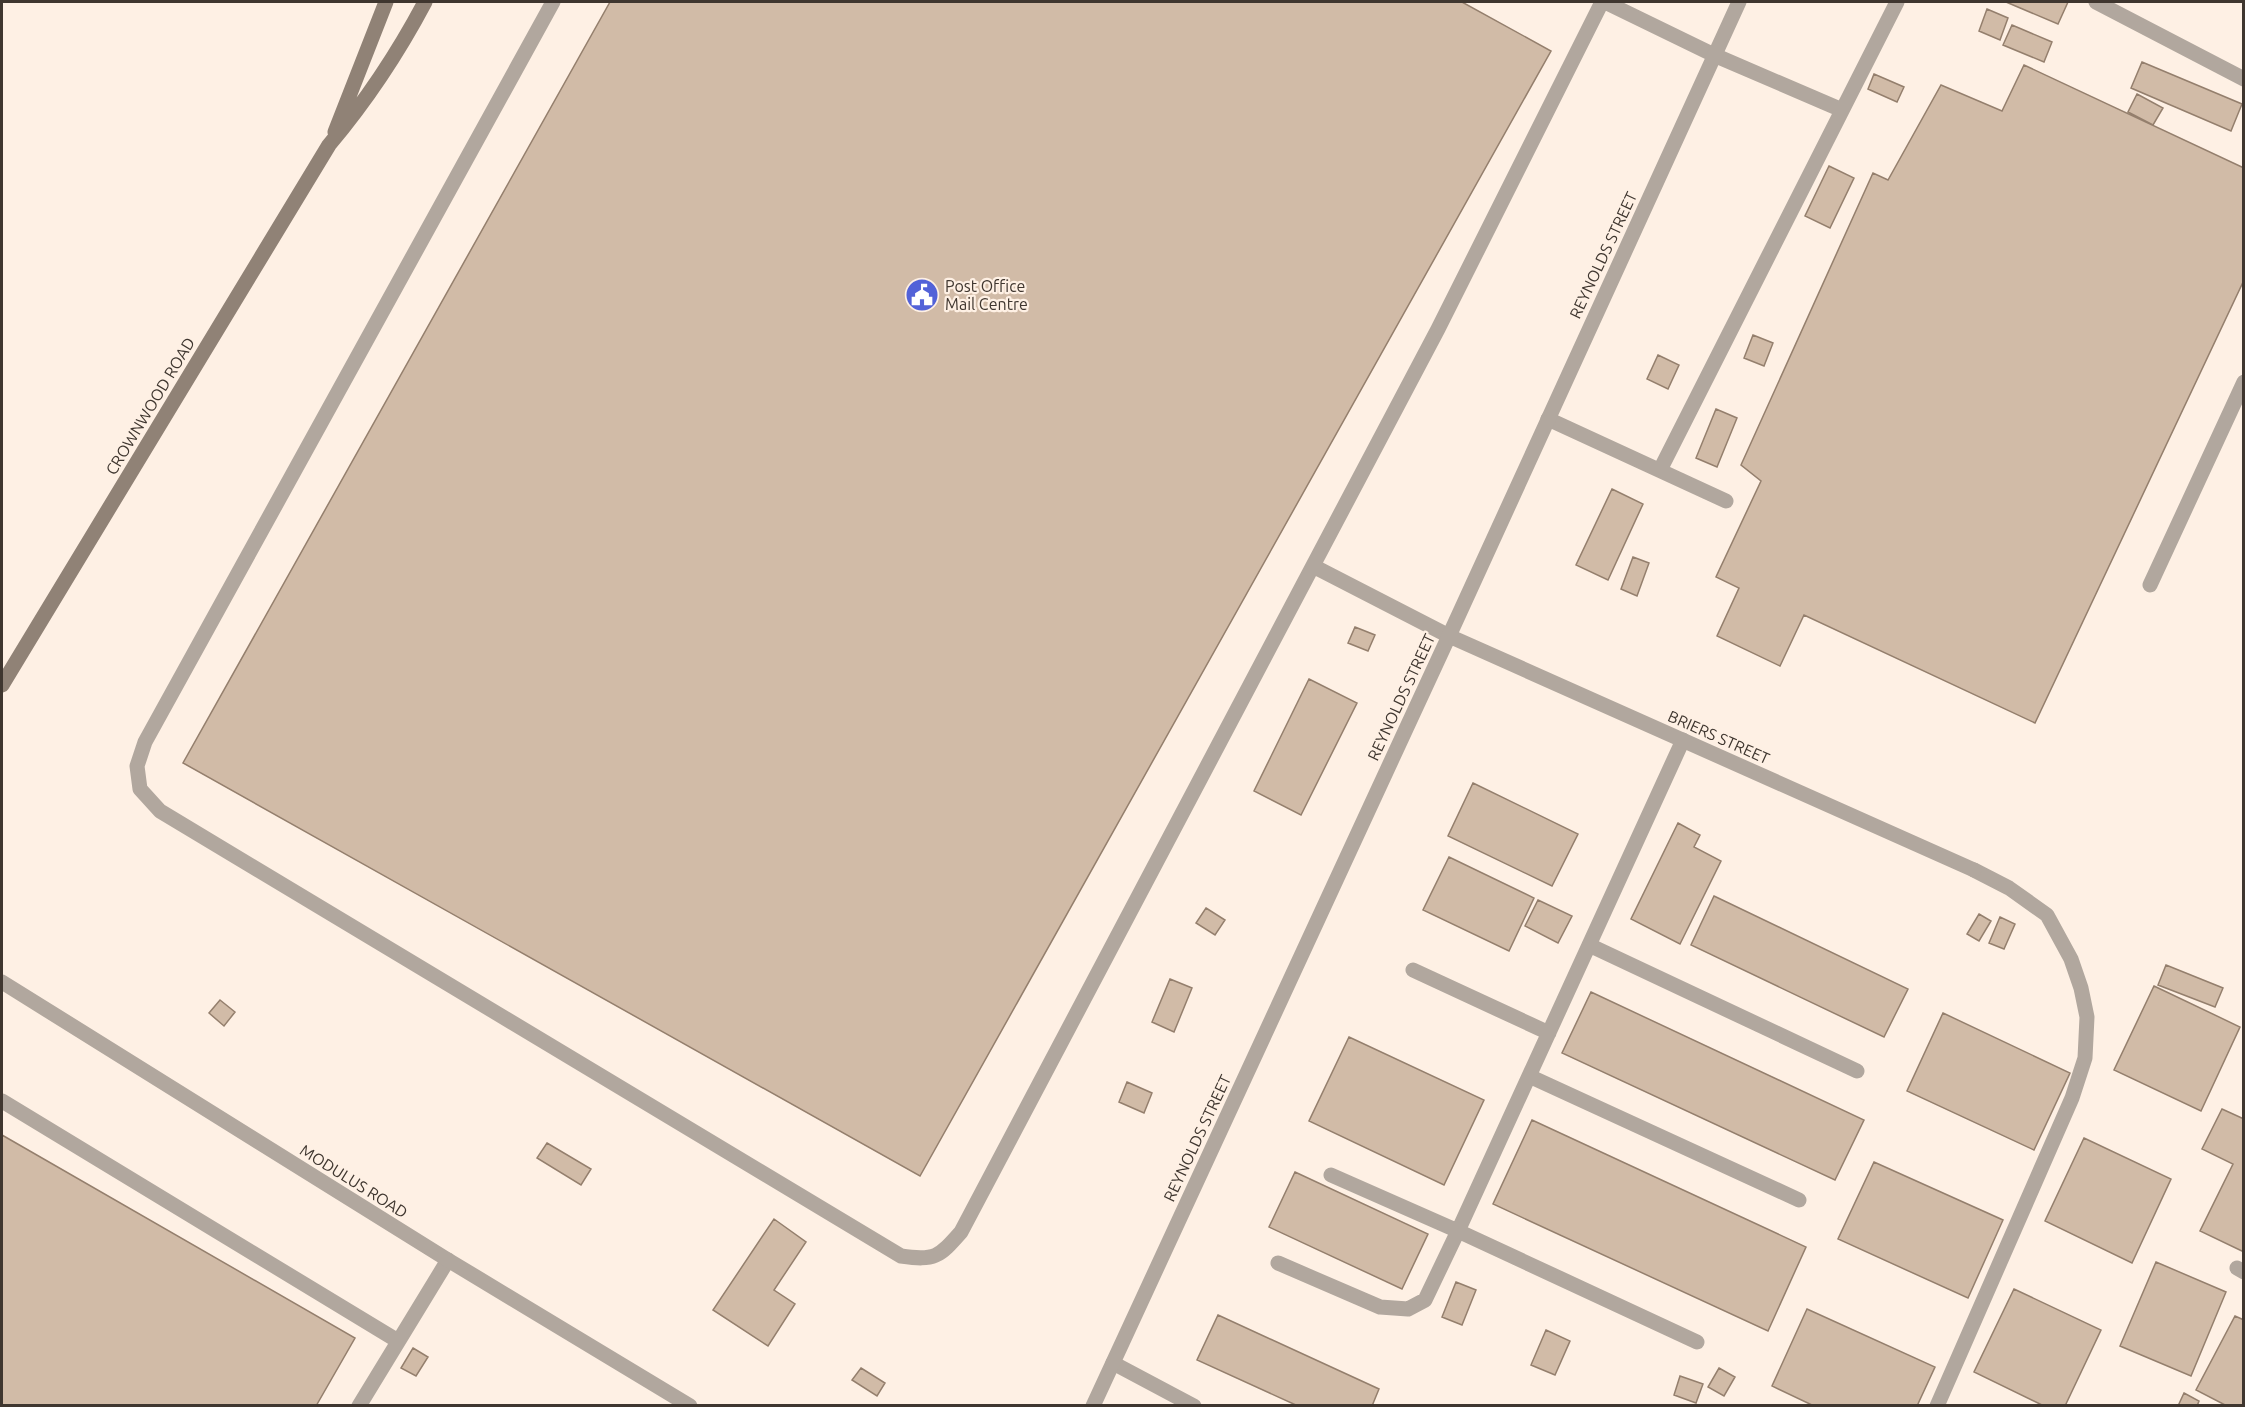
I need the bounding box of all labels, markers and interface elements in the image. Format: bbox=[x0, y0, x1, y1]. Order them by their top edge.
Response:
street label: REYNOLDS STREET bbox=[1566, 189, 1640, 321]
public building icon: Post Office Mail Centre bbox=[904, 277, 940, 313]
place label: Post Office Mail Centre bbox=[945, 277, 1028, 313]
street label: CROWNWOOD ROAD bbox=[102, 334, 198, 478]
street label: REYNOLDS STREET bbox=[1364, 631, 1438, 763]
street label: BRIERS STREET bbox=[1665, 707, 1773, 767]
street label: REYNOLDS STREET bbox=[1160, 1072, 1234, 1204]
street label: MODULUS ROAD bbox=[297, 1141, 411, 1221]

